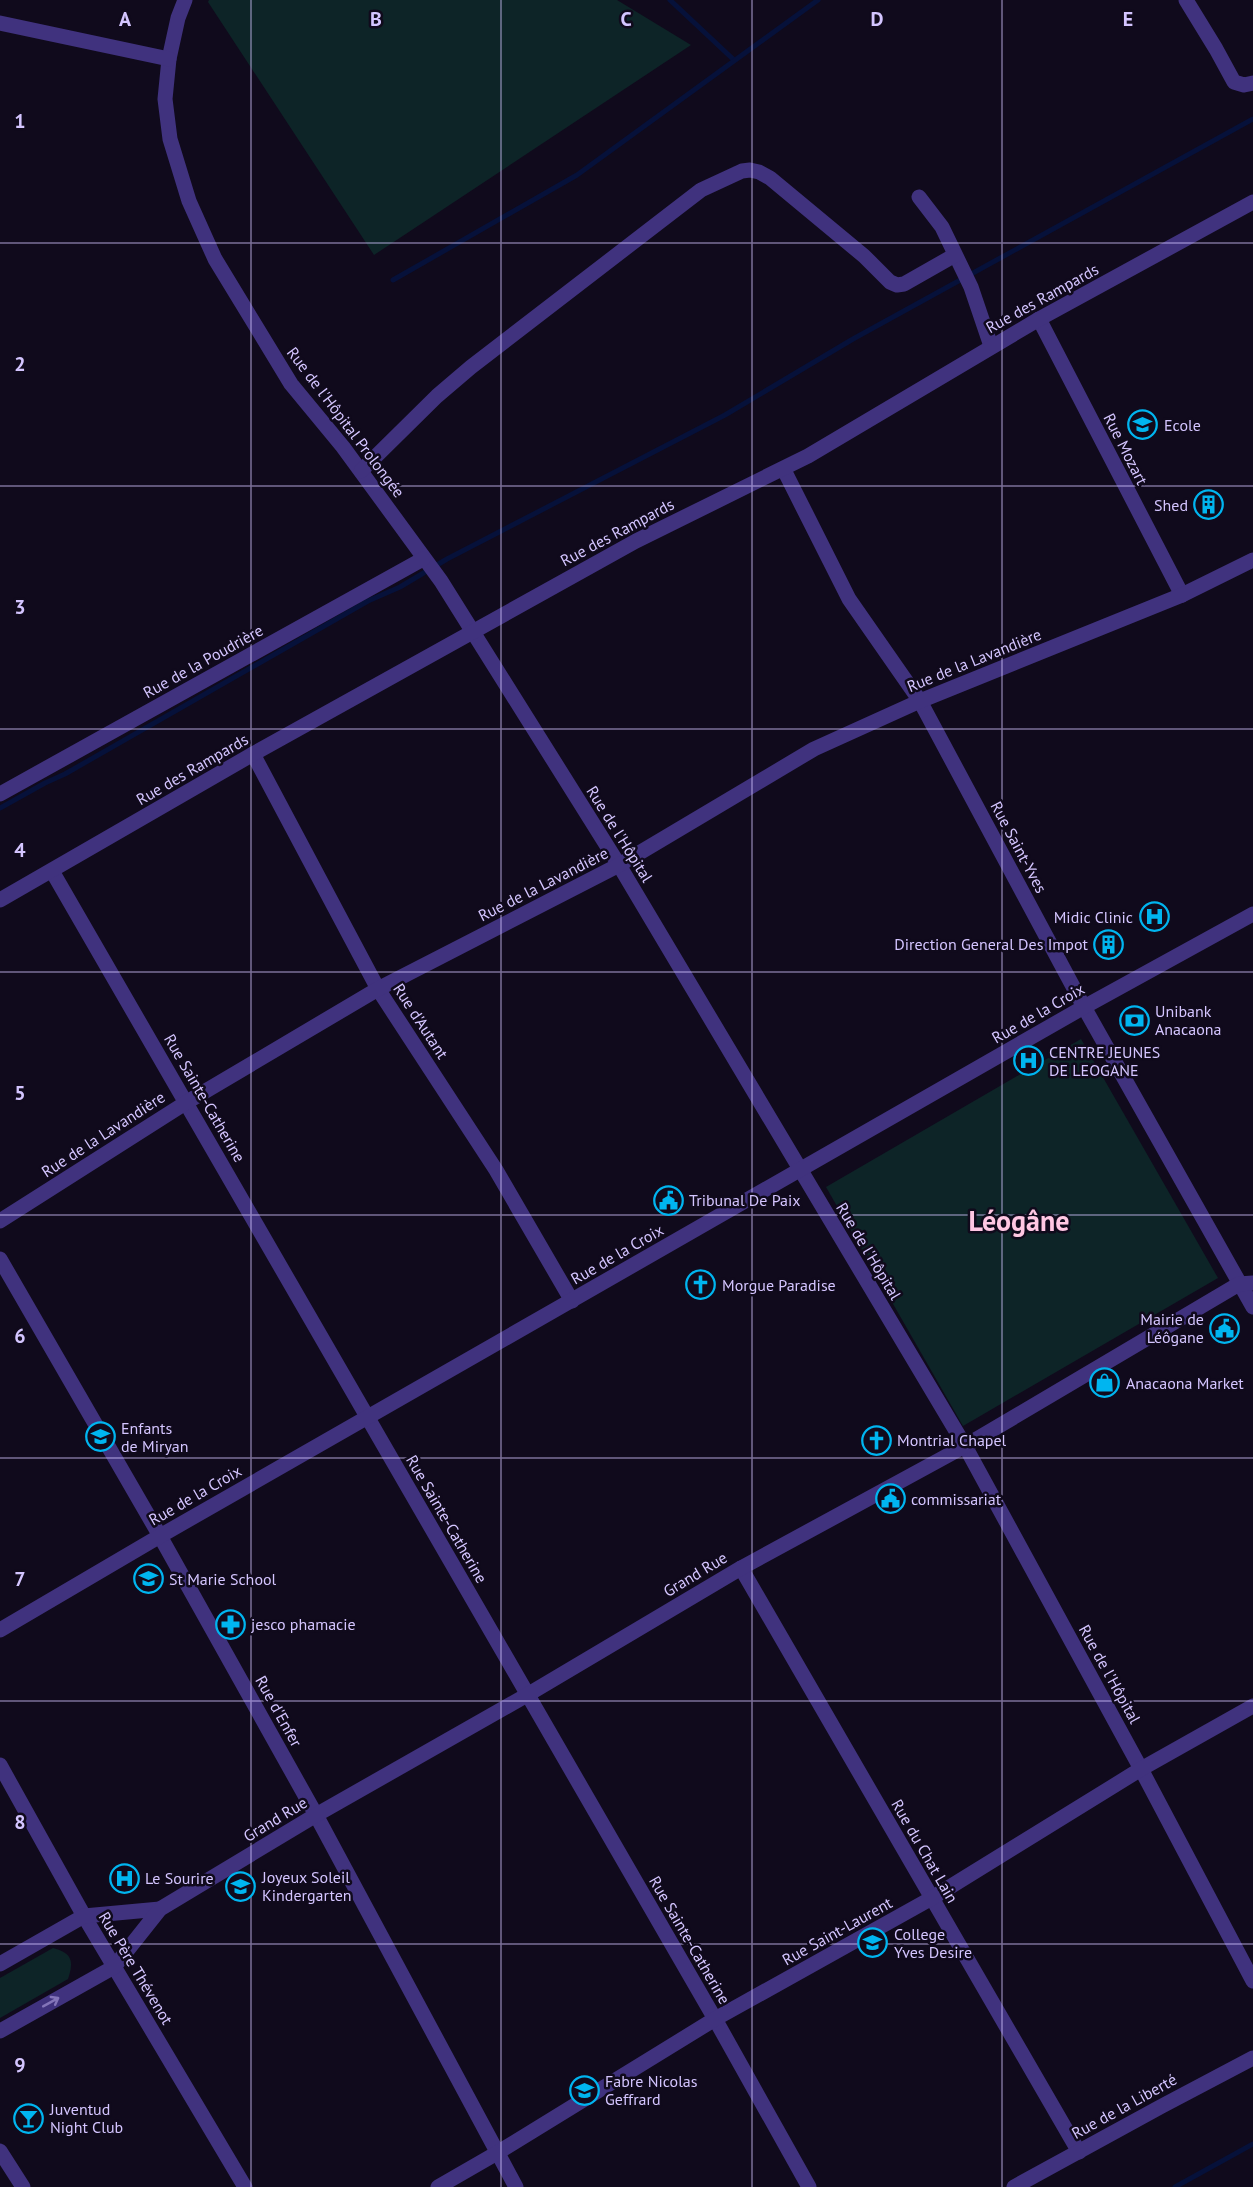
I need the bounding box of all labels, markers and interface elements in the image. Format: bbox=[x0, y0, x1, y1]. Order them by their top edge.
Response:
text: A bbox=[119, 6, 132, 32]
text: B bbox=[370, 6, 382, 32]
text: C bbox=[620, 6, 632, 32]
text: D bbox=[871, 6, 884, 32]
text: E bbox=[1123, 6, 1133, 32]
text: 1 bbox=[14, 108, 26, 134]
street label: Rue des Rampards bbox=[982, 259, 1102, 337]
street label: Rue de l'Hôpital Prolongée bbox=[283, 343, 409, 501]
text: 2 bbox=[14, 351, 26, 377]
school or university icon: Ecole bbox=[1127, 409, 1159, 441]
street label: Rue Mozart bbox=[1099, 410, 1153, 489]
place label: Ecole bbox=[1164, 415, 1201, 435]
building icon: Shed bbox=[1193, 489, 1225, 521]
street label: Rue des Rampards bbox=[557, 494, 677, 570]
place label: Shed bbox=[1154, 495, 1188, 515]
text: 3 bbox=[14, 594, 26, 620]
street label: Rue de la Poudrière bbox=[140, 620, 266, 702]
street label: Rue de la Lavandière bbox=[904, 624, 1044, 696]
street label: Rue des Rampards bbox=[133, 729, 252, 809]
street label: Rue de l'Hôpital bbox=[582, 782, 658, 886]
street label: Rue Saint-Yves bbox=[986, 798, 1052, 896]
text: 4 bbox=[14, 837, 26, 863]
street label: Rue de la Lavandière bbox=[475, 843, 611, 925]
hospital icon: Midic Clinic bbox=[1138, 901, 1170, 933]
place label: Midic Clinic bbox=[1054, 907, 1133, 927]
building icon: Direction General Des Impot bbox=[1093, 928, 1125, 960]
place label: Direction General Des Impot bbox=[894, 934, 1089, 954]
street label: Rue de la Croix bbox=[988, 978, 1088, 1048]
street label: Rue d'Autant bbox=[389, 979, 453, 1063]
place label: Unibank Anacaona bbox=[1155, 1001, 1221, 1039]
bank icon: Unibank Anacaona bbox=[1118, 1004, 1150, 1036]
street label: Rue Sainte-Catherine bbox=[160, 1030, 250, 1166]
place label: CENTRE JEUNES DE LEOGANE bbox=[1049, 1042, 1160, 1080]
hospital icon: CENTRE JEUNES DE LEOGANE bbox=[1012, 1045, 1044, 1077]
text: 5 bbox=[14, 1080, 26, 1106]
street label: Rue de la Lavandière bbox=[38, 1087, 168, 1181]
public building icon: Tribunal De Paix bbox=[652, 1184, 684, 1216]
place label: Tribunal De Paix bbox=[689, 1190, 801, 1210]
street label: Rue de l'Hôpital bbox=[832, 1199, 906, 1304]
district label: Léogâne bbox=[969, 1202, 1069, 1239]
street label: Rue de la Croix bbox=[567, 1219, 667, 1289]
church icon: Morgue Paradise bbox=[685, 1269, 717, 1301]
place label: Morgue Paradise bbox=[722, 1275, 836, 1295]
place label: Mairie de Léôgane bbox=[1140, 1309, 1204, 1347]
public building icon: Mairie de Léôgane bbox=[1209, 1312, 1241, 1344]
text: 6 bbox=[14, 1323, 26, 1349]
shop icon: Anacaona Market bbox=[1089, 1367, 1121, 1399]
place label: Anacaona Market bbox=[1126, 1373, 1244, 1393]
place label: Enfants de Miryan bbox=[121, 1418, 189, 1456]
school or university icon: Enfants de Miryan bbox=[84, 1421, 116, 1453]
church icon: Montrial Chapel bbox=[860, 1424, 892, 1456]
place label: Montrial Chapel bbox=[897, 1430, 1007, 1450]
street label: Rue Sainte-Catherine bbox=[402, 1451, 492, 1587]
street label: Rue de la Croix bbox=[145, 1460, 245, 1530]
public building icon: commissariat bbox=[874, 1483, 906, 1515]
place label: commissariat bbox=[911, 1489, 1002, 1509]
street label: Grand Rue bbox=[659, 1547, 731, 1601]
school or university icon: St Marie School bbox=[132, 1563, 164, 1595]
text: 7 bbox=[14, 1566, 26, 1592]
place label: St Marie School bbox=[169, 1569, 277, 1589]
pharmacy icon: jesco phamacie bbox=[214, 1608, 246, 1640]
place label: jesco phamacie bbox=[251, 1614, 356, 1634]
street label: Rue de l'Hôpital bbox=[1075, 1621, 1146, 1727]
street label: Rue d'Enfer bbox=[251, 1672, 307, 1751]
street label: Grand Rue bbox=[239, 1792, 311, 1846]
street label: Rue du Chat Lain bbox=[887, 1796, 963, 1906]
text: 8 bbox=[14, 1809, 26, 1835]
hospital icon: Le Sourire bbox=[108, 1862, 140, 1894]
place label: Joyeux Soleil Kindergarten bbox=[261, 1867, 352, 1905]
place label: Le Sourire bbox=[145, 1868, 214, 1888]
school or university icon: Joyeux Soleil Kindergarten bbox=[225, 1870, 257, 1902]
street label: Rue Sainte-Catherine bbox=[645, 1872, 735, 2008]
street label: Rue Saint-Laurent bbox=[778, 1892, 896, 1970]
street label: Rue Père Thévenot bbox=[94, 1908, 178, 2029]
place label: College Yves Desire bbox=[894, 1924, 972, 1962]
school or university icon: College Yves Desire bbox=[857, 1927, 889, 1959]
one-way arrow bbox=[42, 1996, 59, 2008]
text: 9 bbox=[14, 2052, 26, 2078]
street label: Rue de la Liberté bbox=[1068, 2069, 1180, 2143]
place label: Fabre Nicolas Geffrard bbox=[605, 2071, 698, 2109]
school or university icon: Fabre Nicolas Geffrard bbox=[568, 2074, 600, 2106]
place label: Juventud Night Club bbox=[49, 2099, 123, 2137]
bar icon: Juventud Night Club bbox=[13, 2102, 45, 2134]

